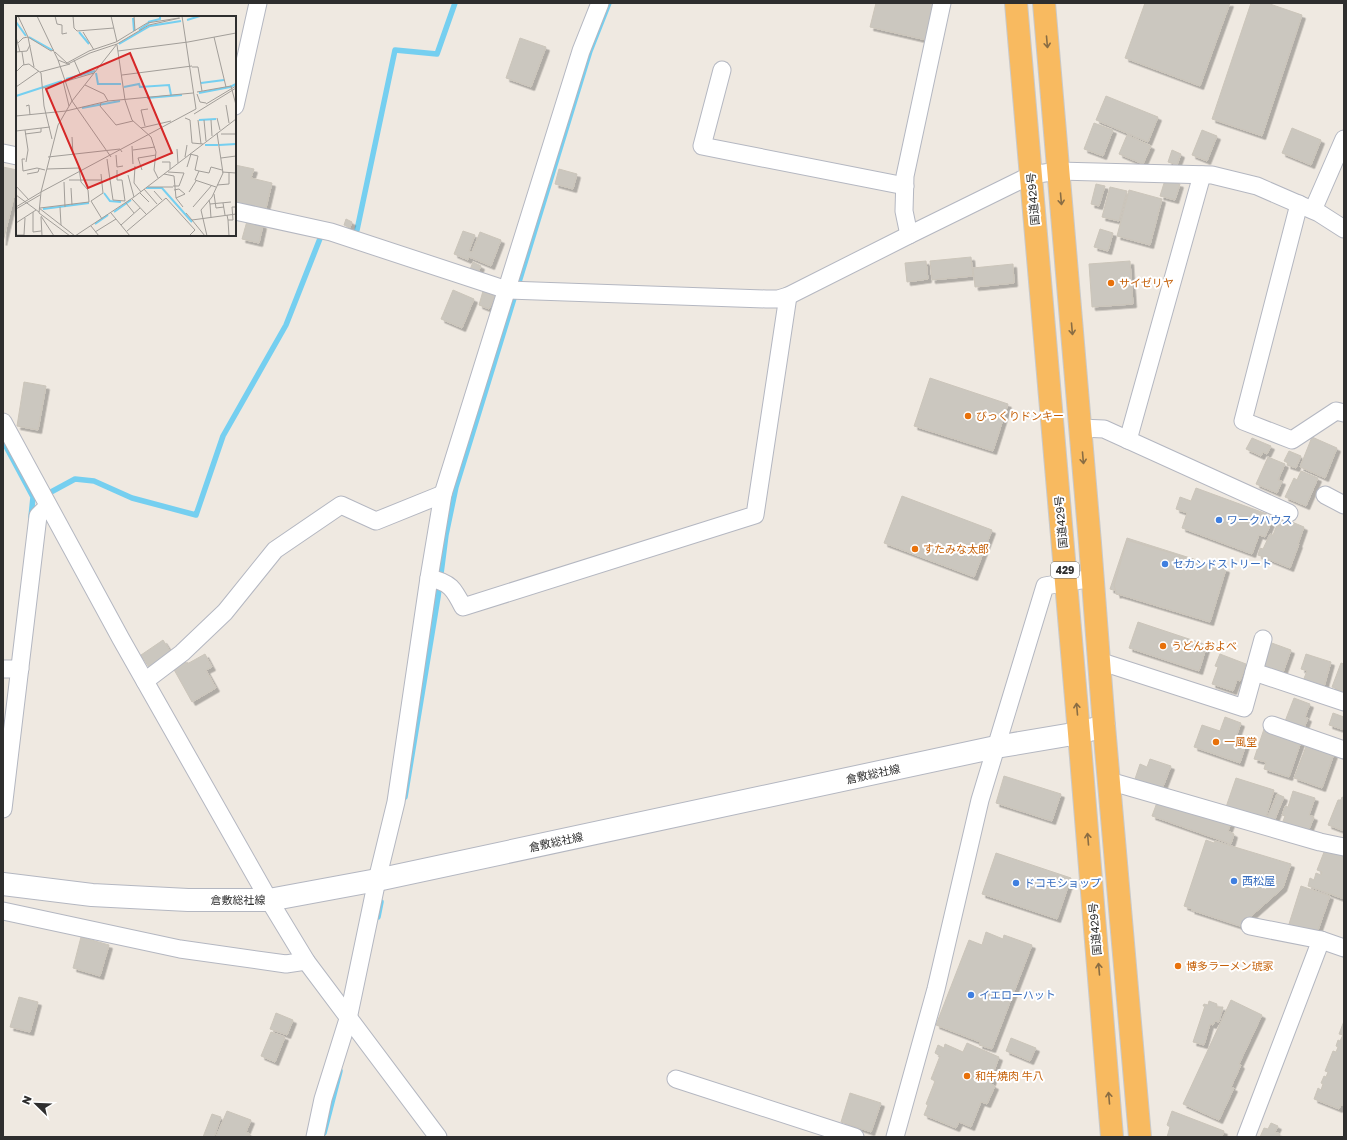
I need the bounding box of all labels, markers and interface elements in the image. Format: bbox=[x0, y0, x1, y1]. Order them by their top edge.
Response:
inset map bbox=[16, 16, 236, 236]
one-way arrow bbox=[1044, 35, 1051, 48]
street label: 国道429号 bbox=[1024, 172, 1041, 226]
one-way arrow bbox=[1057, 192, 1064, 205]
place label: サイゼリヤ bbox=[1119, 276, 1174, 289]
marker: サイゼリヤ bbox=[1106, 278, 1116, 288]
one-way arrow bbox=[1068, 322, 1075, 335]
place label: びっくりドンキー bbox=[976, 409, 1064, 422]
marker: びっくりドンキー bbox=[963, 411, 973, 421]
one-way arrow bbox=[1079, 451, 1087, 464]
street label: 国道429号 bbox=[1052, 495, 1069, 549]
place label: ワークハウス bbox=[1227, 513, 1292, 526]
marker: ワークハウス bbox=[1214, 515, 1224, 525]
place label: すたみな太郎 bbox=[923, 542, 989, 555]
marker: すたみな太郎 bbox=[910, 544, 920, 554]
place label: セカンドストリート bbox=[1173, 557, 1272, 570]
marker: セカンドストリート bbox=[1160, 559, 1170, 569]
road number: 429 bbox=[1051, 562, 1079, 578]
place label: うどんおよべ bbox=[1171, 639, 1237, 652]
marker: うどんおよべ bbox=[1158, 641, 1168, 651]
one-way arrow bbox=[1074, 703, 1081, 716]
place label: 一風堂 bbox=[1224, 735, 1257, 748]
marker: 一風堂 bbox=[1211, 737, 1221, 747]
street label: 倉敷総社線 bbox=[845, 761, 901, 786]
street label: 倉敷総社線 bbox=[528, 829, 584, 854]
one-way arrow bbox=[1084, 833, 1092, 846]
place label: 西松屋 bbox=[1242, 874, 1275, 887]
place label: ドコモショップ bbox=[1024, 876, 1101, 889]
marker: 西松屋 bbox=[1229, 876, 1239, 886]
marker: ドコモショップ bbox=[1011, 878, 1021, 888]
street label: 倉敷総社線 bbox=[211, 893, 266, 906]
street label: 国道429号 bbox=[1086, 902, 1103, 956]
place label: 博多ラーメン琥家 bbox=[1186, 959, 1274, 972]
marker: 博多ラーメン琥家 bbox=[1173, 961, 1183, 971]
one-way arrow bbox=[1095, 963, 1102, 976]
place label: イエローハット bbox=[979, 988, 1056, 1001]
marker: イエローハット bbox=[966, 990, 976, 1000]
place label: 和牛焼肉 牛八 bbox=[975, 1069, 1044, 1082]
marker: 和牛焼肉 牛八 bbox=[962, 1071, 972, 1081]
north arrow bbox=[16, 1084, 56, 1124]
one-way arrow bbox=[1106, 1092, 1113, 1105]
text: N bbox=[19, 1094, 34, 1106]

